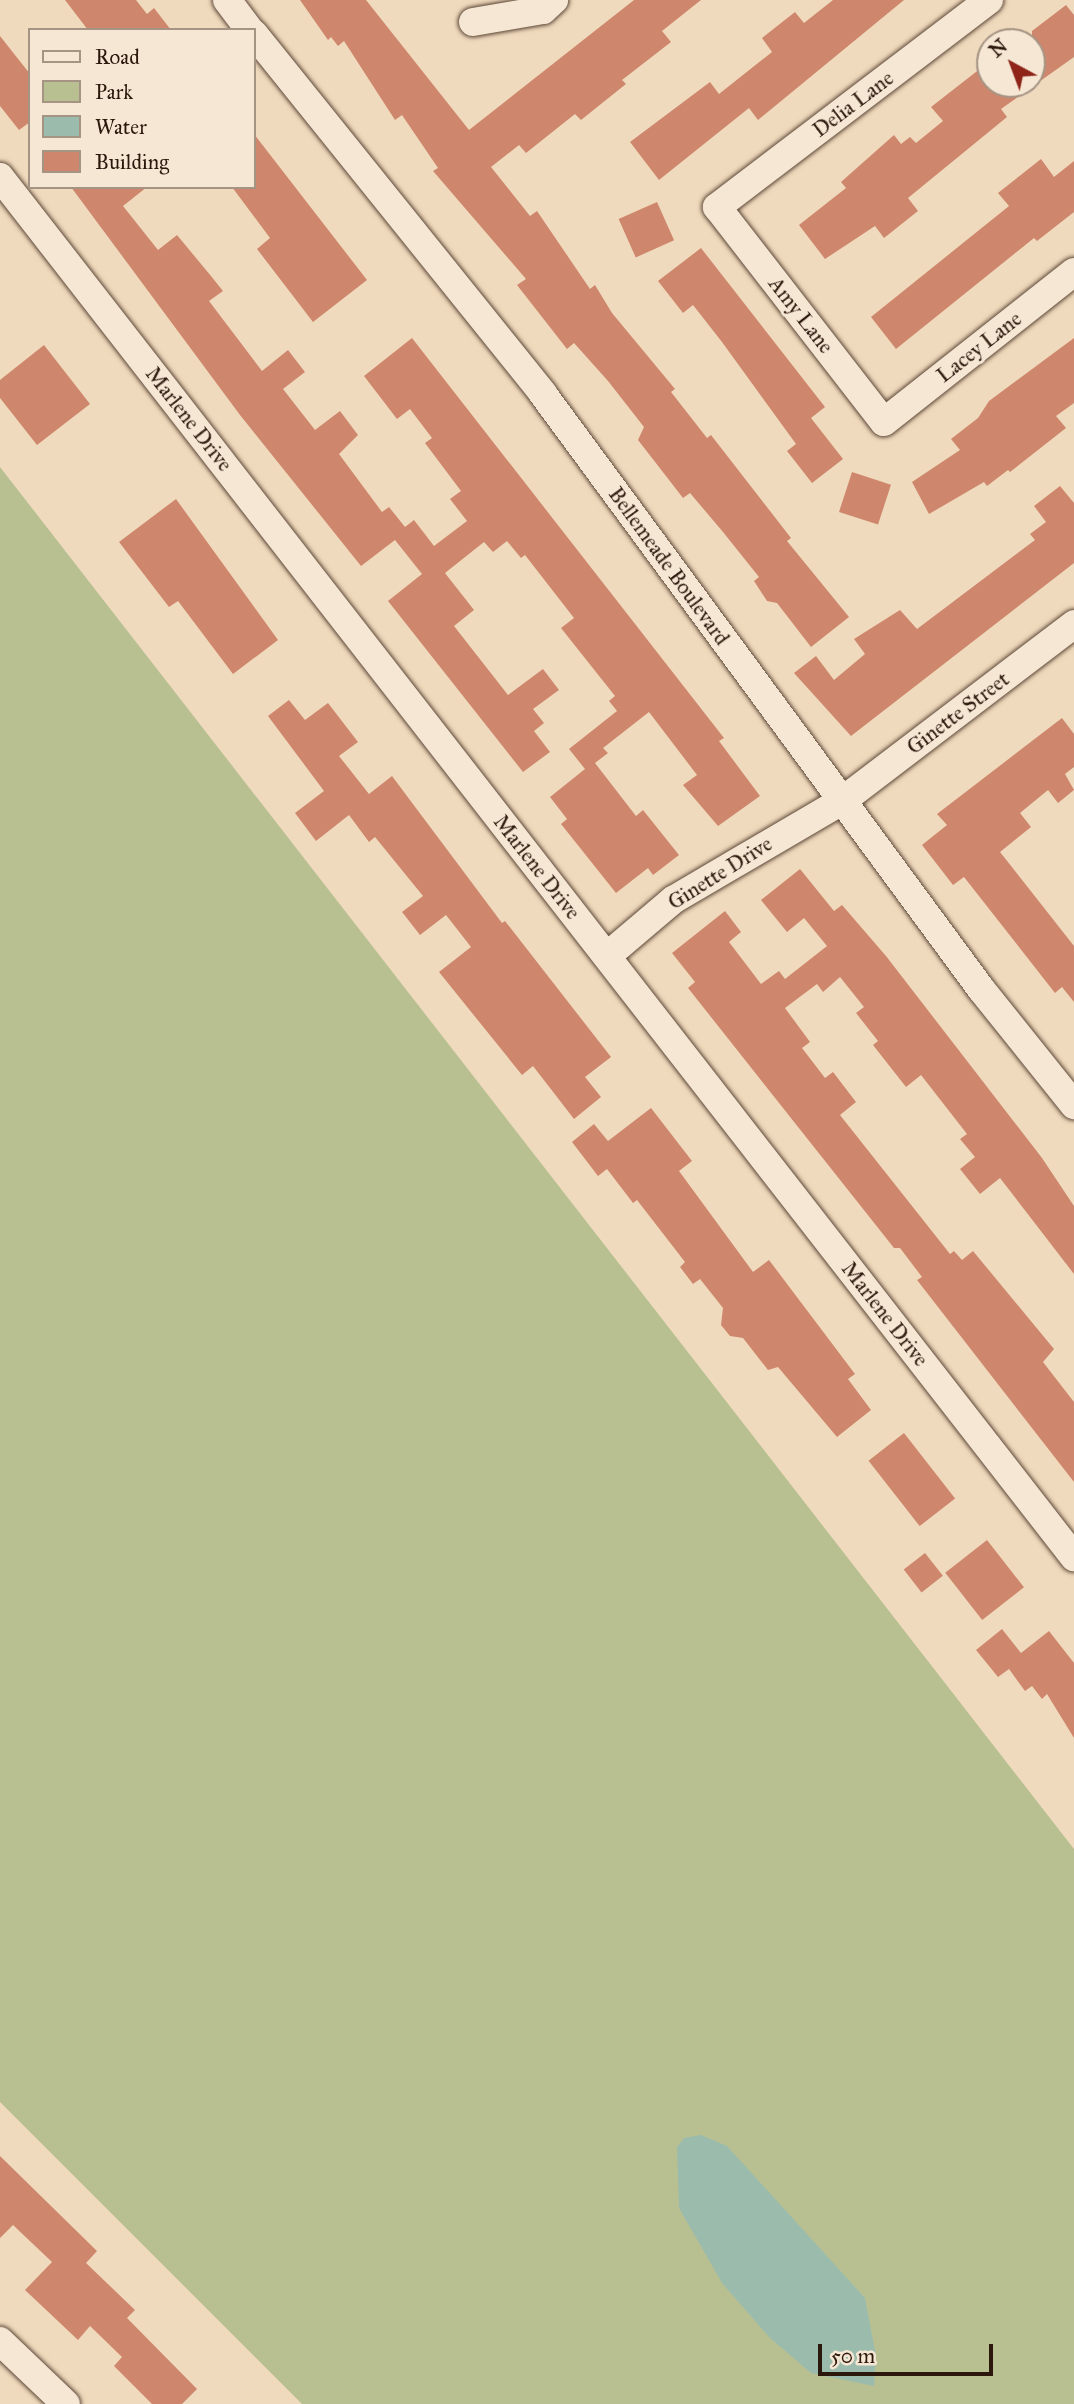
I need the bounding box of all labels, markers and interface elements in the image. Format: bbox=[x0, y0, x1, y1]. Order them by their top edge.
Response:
legend bbox=[28, 28, 256, 189]
north arrow bbox=[976, 28, 1046, 98]
text: N bbox=[985, 34, 1012, 62]
text: Road bbox=[95, 44, 140, 70]
street label: Delia Lane bbox=[808, 65, 898, 143]
text: Park bbox=[95, 79, 133, 105]
text: Water bbox=[95, 114, 147, 140]
text: Building bbox=[95, 149, 169, 175]
street label: Amy Lane bbox=[763, 272, 839, 358]
street label: Lacey Lane bbox=[932, 306, 1026, 388]
street label: Marlene Drive bbox=[140, 362, 238, 476]
street label: Bellemeade Boulevard bbox=[603, 482, 735, 650]
street label: Ginette Street bbox=[902, 666, 1014, 760]
street label: Marlene Drive bbox=[488, 810, 586, 924]
street label: Ginette Drive bbox=[663, 831, 777, 915]
street label: Marlene Drive bbox=[836, 1257, 934, 1371]
scale bar bbox=[822, 2330, 997, 2374]
text: 50 m bbox=[831, 2343, 875, 2369]

